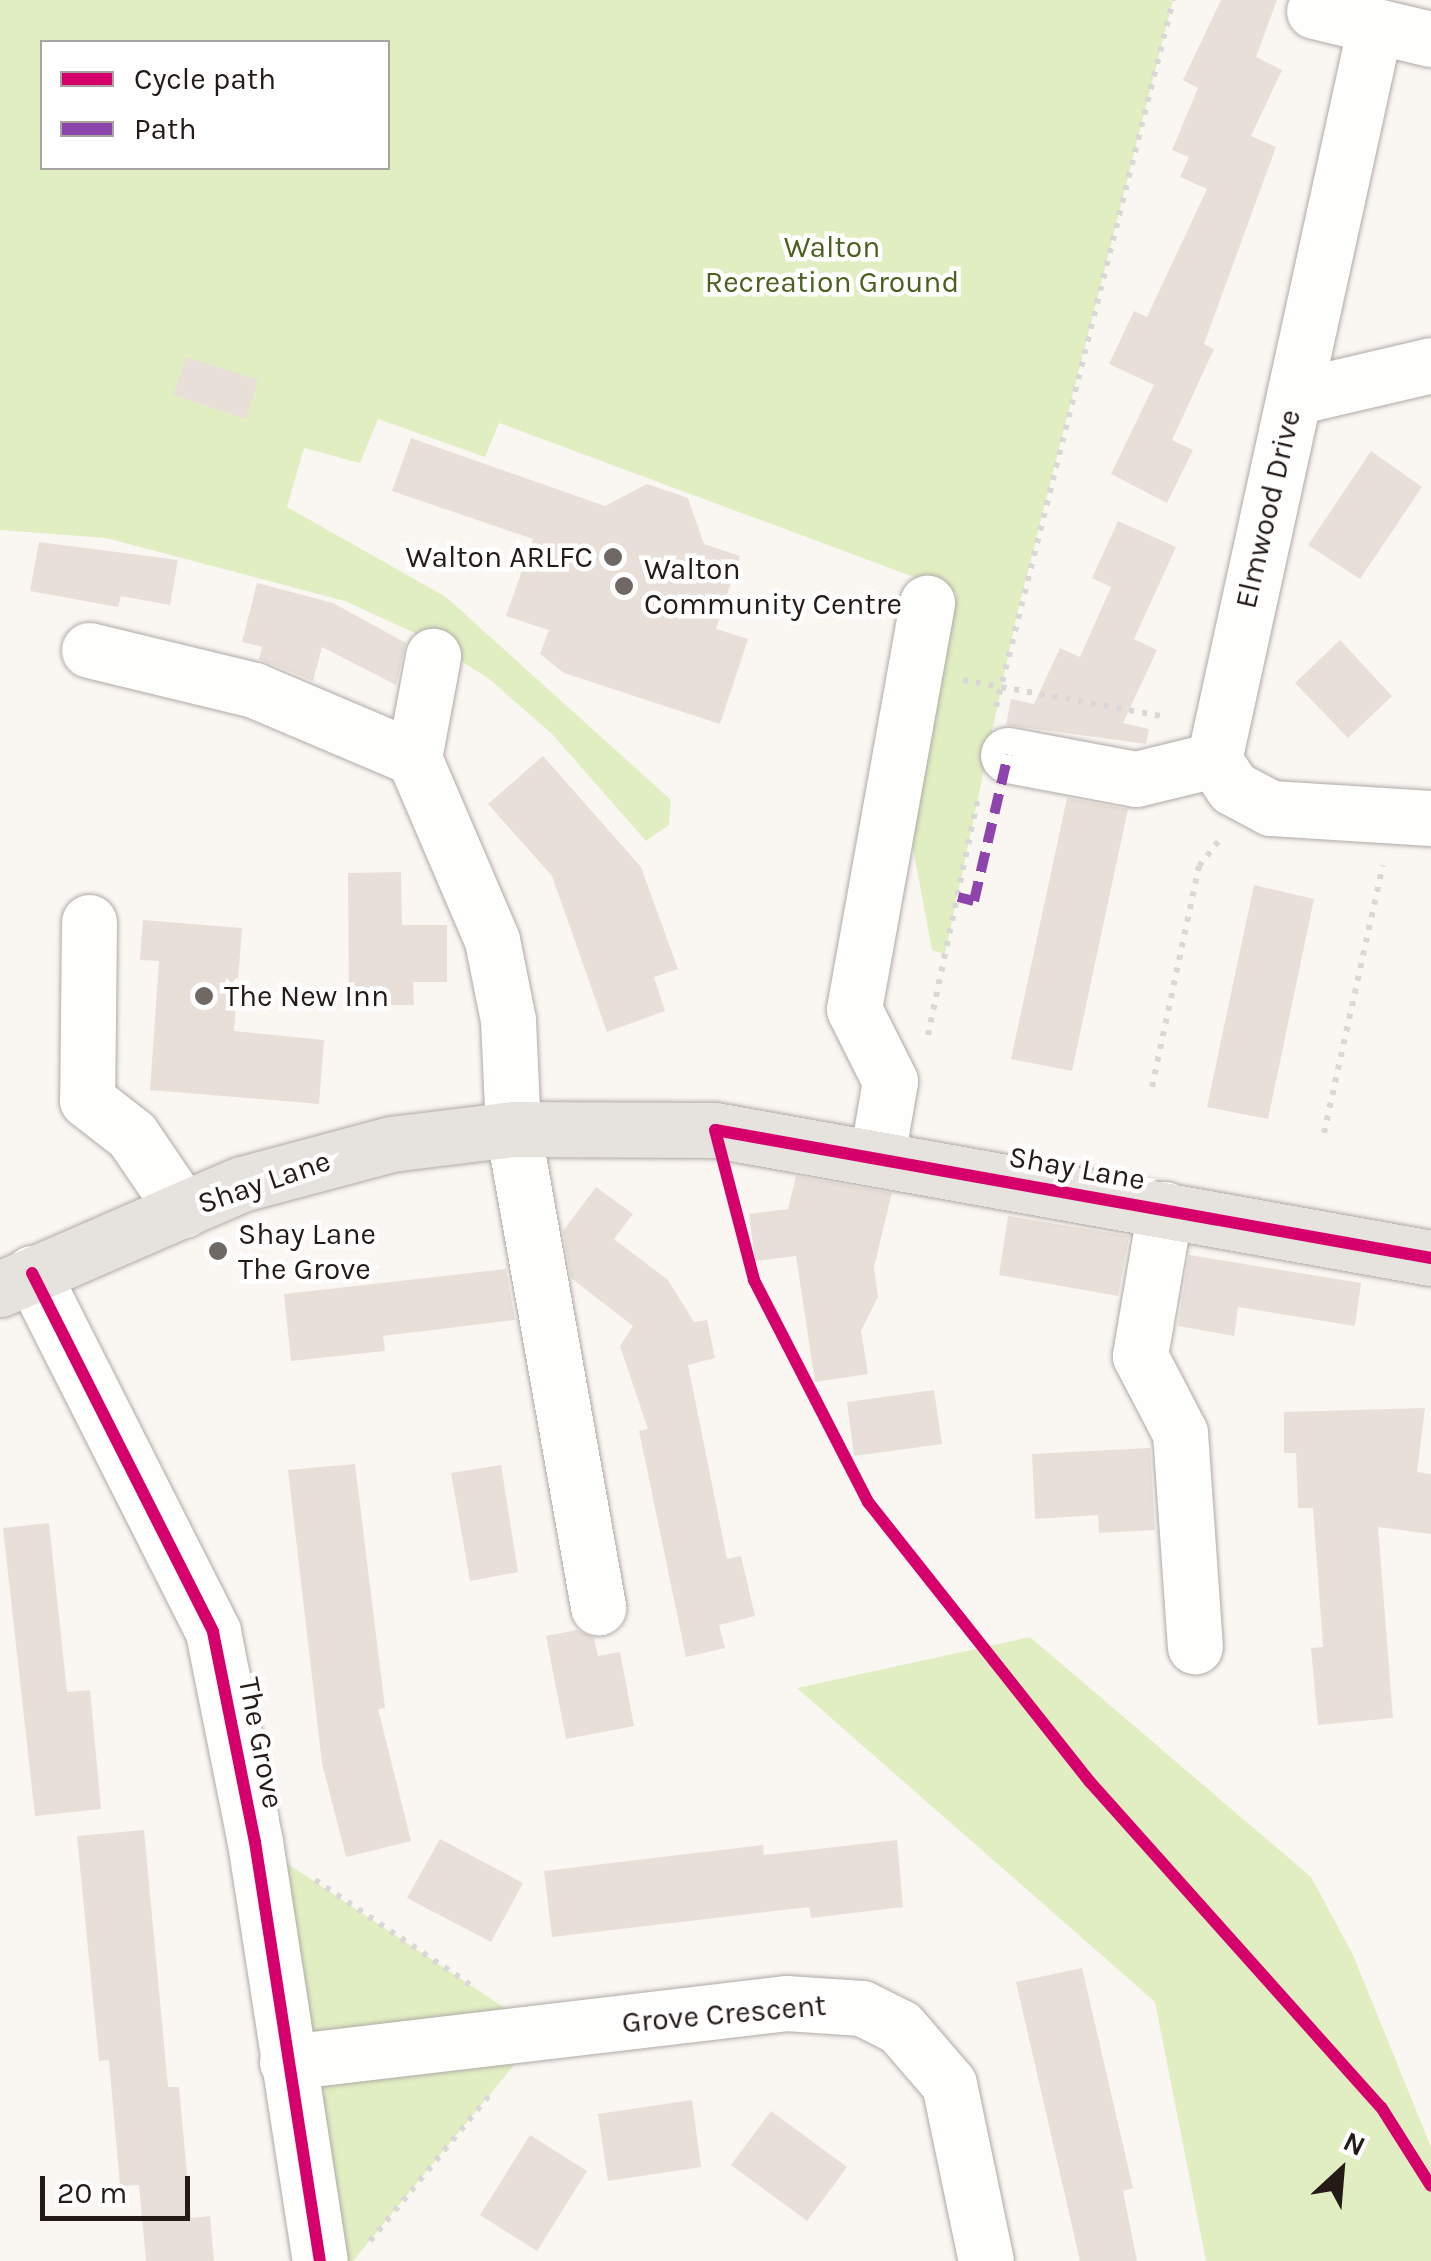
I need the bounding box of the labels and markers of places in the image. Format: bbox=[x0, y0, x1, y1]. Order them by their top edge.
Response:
place label: Walton ARLFC bbox=[406, 539, 593, 575]
marker: Walton ARLFC bbox=[602, 546, 624, 568]
place label: Walton Community Centre bbox=[644, 551, 902, 622]
marker: Walton Community Centre bbox=[613, 575, 635, 597]
place label: The New Inn bbox=[224, 978, 389, 1014]
marker: The New Inn bbox=[193, 985, 215, 1007]
place label: Shay Lane The Grove bbox=[238, 1216, 376, 1286]
marker: Shay Lane The Grove bbox=[207, 1240, 229, 1262]

